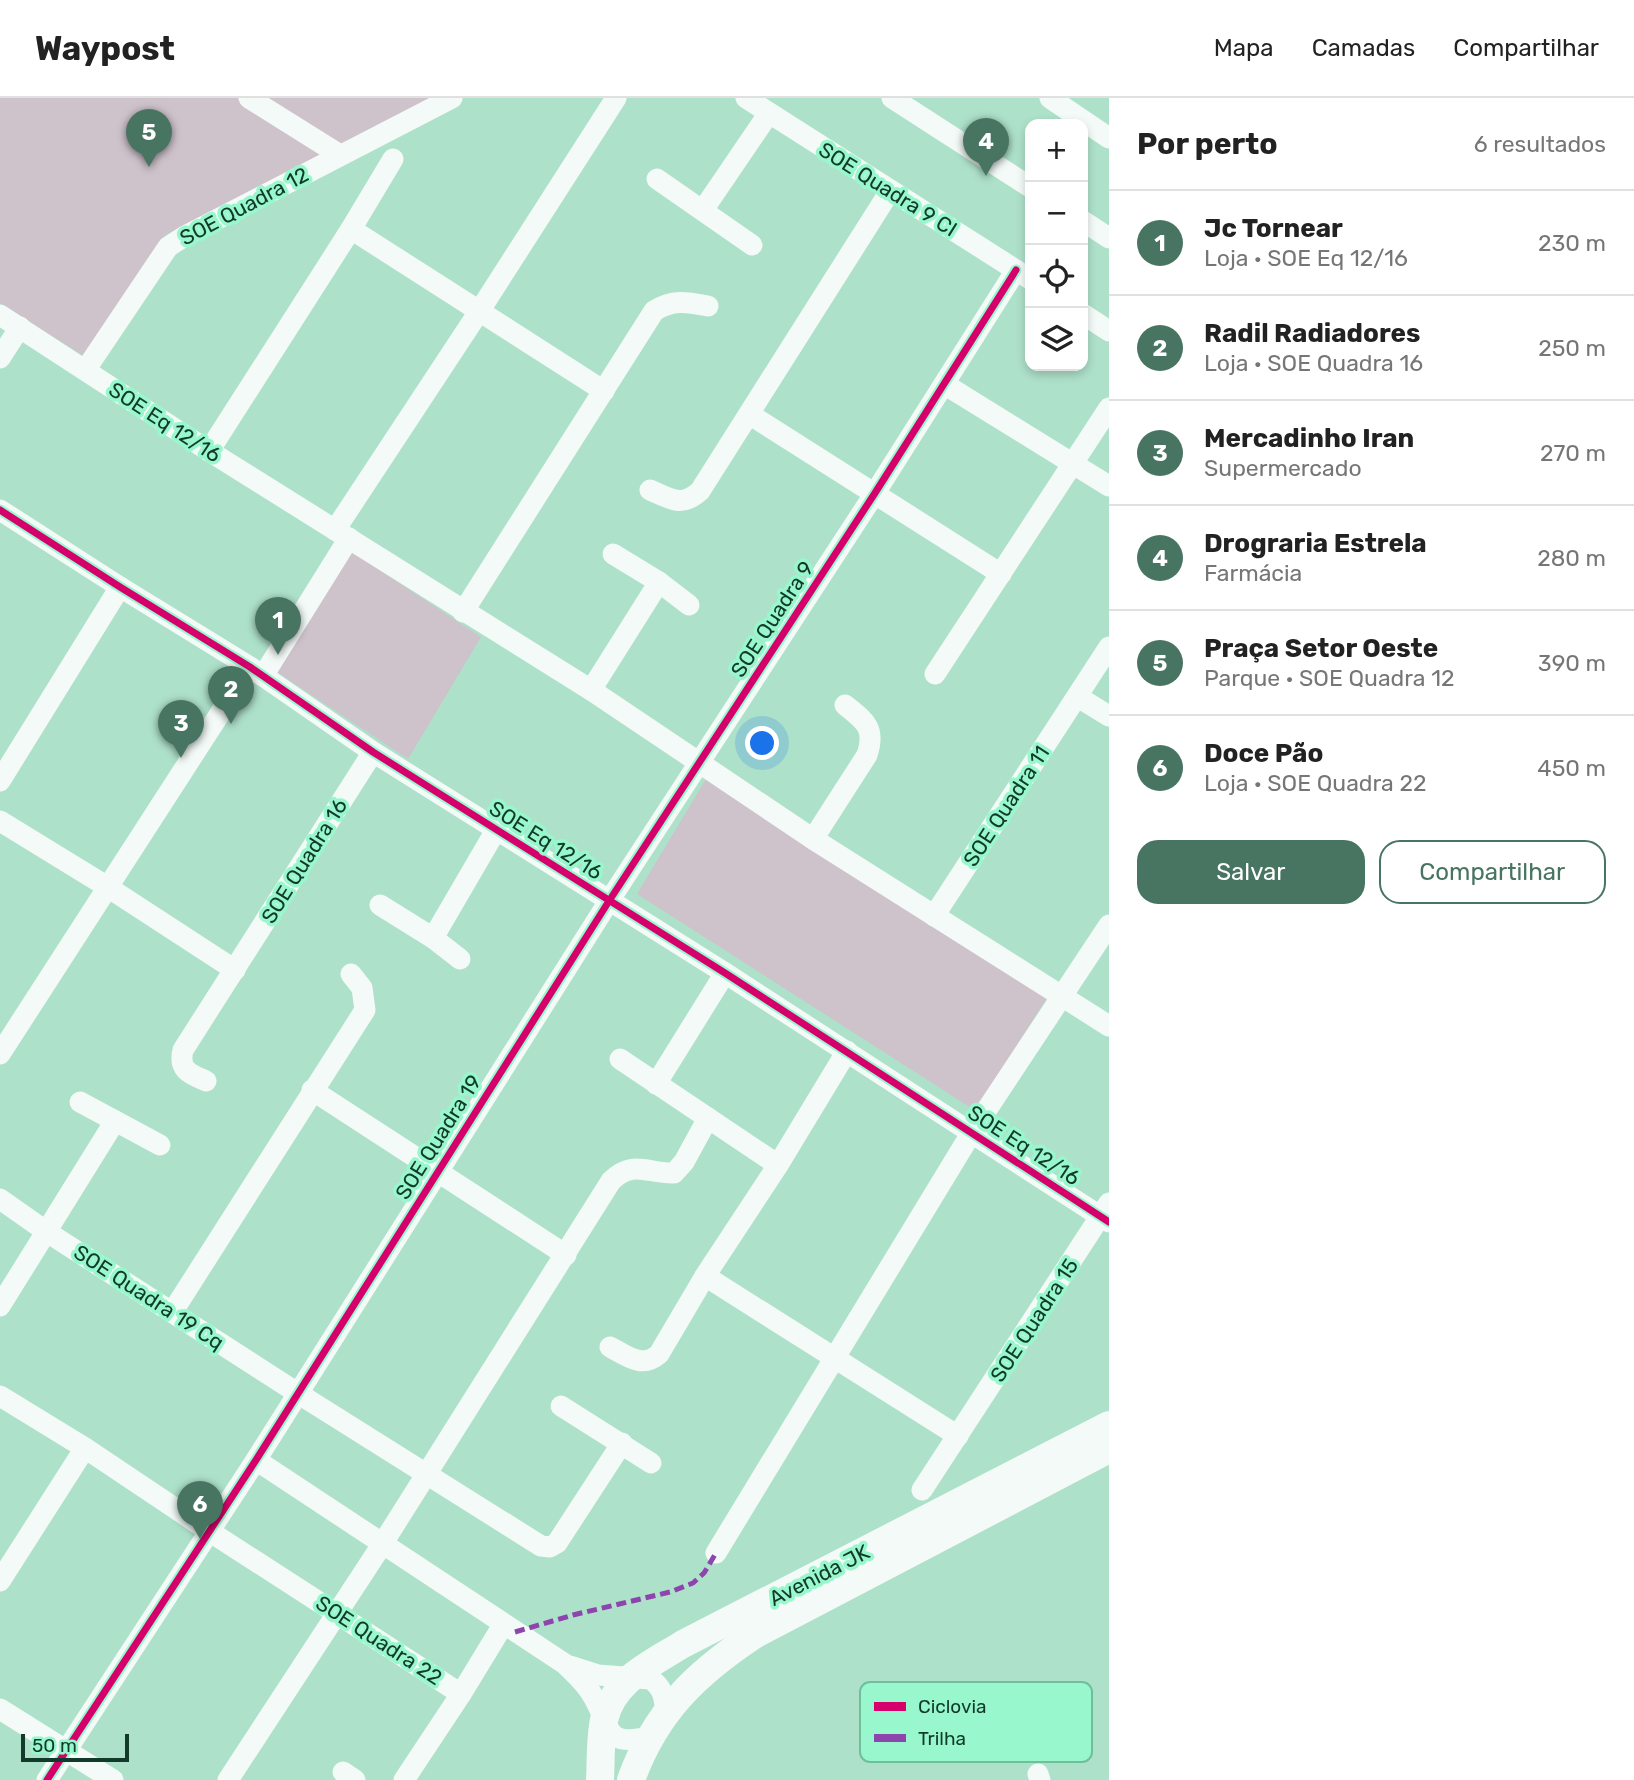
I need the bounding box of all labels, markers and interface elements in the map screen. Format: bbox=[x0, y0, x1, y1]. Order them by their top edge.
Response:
text: Waypost bbox=[35, 29, 175, 68]
text: Mapa bbox=[1214, 34, 1274, 62]
text: Camadas bbox=[1312, 34, 1415, 62]
text: Compartilhar bbox=[1453, 34, 1599, 62]
pin: 5 bbox=[126, 109, 172, 167]
pin: 4 bbox=[963, 118, 1009, 176]
map controls bbox=[1025, 119, 1088, 371]
button: + bbox=[1025, 119, 1088, 182]
text: Por perto bbox=[1137, 126, 1278, 162]
text: 6 resultados bbox=[1474, 130, 1606, 158]
street label: SOE Quadra 9 CI bbox=[814, 137, 962, 241]
street label: SOE Quadra 12 bbox=[175, 162, 313, 250]
button: − bbox=[1025, 182, 1088, 245]
text: Jc Tornear bbox=[1204, 213, 1343, 244]
text: 1 bbox=[1154, 229, 1166, 257]
text: 230 m bbox=[1538, 229, 1606, 257]
text: Loja · SOE Eq 12/16 bbox=[1204, 244, 1408, 272]
button: locate bbox=[1025, 245, 1088, 308]
button: layers bbox=[1025, 308, 1088, 371]
text: Radil Radiadores bbox=[1204, 318, 1420, 349]
text: 2 bbox=[1153, 334, 1167, 362]
text: 250 m bbox=[1538, 334, 1606, 362]
text: Loja · SOE Quadra 16 bbox=[1204, 349, 1423, 377]
street label: SOE Eq 12/16 bbox=[104, 377, 226, 467]
text: Mercadinho Iran bbox=[1204, 423, 1414, 454]
text: 3 bbox=[1152, 439, 1168, 467]
text: 270 m bbox=[1540, 439, 1606, 467]
text: Supermercado bbox=[1204, 454, 1362, 482]
text: Drograria Estrela bbox=[1204, 528, 1427, 559]
text: 4 bbox=[1152, 544, 1168, 572]
text: 280 m bbox=[1537, 544, 1606, 572]
street label: SOE Quadra 9 bbox=[725, 556, 819, 682]
text: Farmácia bbox=[1204, 559, 1302, 587]
pin: 1 bbox=[255, 597, 301, 655]
text: Praça Setor Oeste bbox=[1204, 633, 1438, 664]
text: 5 bbox=[1153, 649, 1167, 677]
text: 390 m bbox=[1538, 649, 1606, 677]
text: Parque · SOE Quadra 12 bbox=[1204, 664, 1455, 692]
pin: 2 bbox=[208, 666, 254, 724]
pin: 3 bbox=[158, 700, 204, 758]
your location bbox=[745, 726, 779, 760]
text: Doce Pão bbox=[1204, 738, 1323, 769]
street label: SOE Quadra 11 bbox=[958, 741, 1054, 871]
text: 6 bbox=[1153, 754, 1167, 782]
text: 450 m bbox=[1537, 754, 1606, 782]
text: Loja · SOE Quadra 22 bbox=[1204, 769, 1426, 797]
street label: SOE Quadra 16 bbox=[256, 794, 352, 928]
street label: SOE Eq 12/16 bbox=[485, 795, 607, 885]
button: Salvar bbox=[1137, 840, 1365, 904]
button: Compartilhar bbox=[1379, 840, 1606, 904]
street label: SOE Quadra 19 bbox=[390, 1070, 486, 1204]
street label: SOE Eq 12/16 bbox=[963, 1100, 1085, 1190]
street label: SOE Quadra 19 Cq bbox=[69, 1239, 229, 1355]
street label: SOE Quadra 15 bbox=[985, 1254, 1083, 1386]
pin: 6 bbox=[177, 1481, 223, 1539]
street label: Avenida JK bbox=[765, 1539, 874, 1611]
street label: SOE Quadra 22 bbox=[311, 1590, 447, 1690]
legend bbox=[860, 1682, 1092, 1762]
text: Ciclovia bbox=[918, 1695, 987, 1718]
text: Trilha bbox=[918, 1727, 966, 1750]
scale bar bbox=[21, 1731, 130, 1763]
text: 50 m bbox=[32, 1734, 77, 1757]

